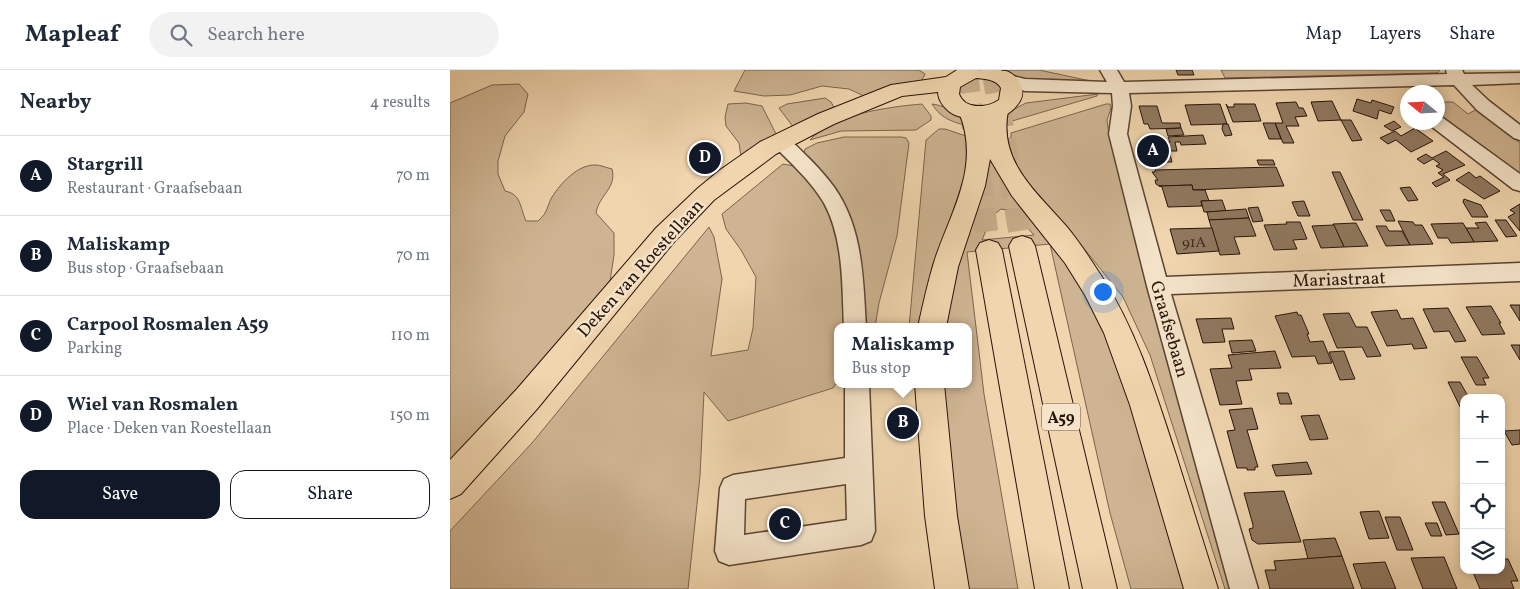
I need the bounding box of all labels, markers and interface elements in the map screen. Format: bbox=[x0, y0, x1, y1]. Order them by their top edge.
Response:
search box bbox=[149, 12, 499, 57]
text: Mapleaf bbox=[25, 18, 119, 52]
icon: search bbox=[167, 21, 195, 49]
text: Search here bbox=[207, 22, 305, 48]
text: Map bbox=[1305, 22, 1341, 47]
text: Layers bbox=[1369, 22, 1421, 47]
text: Share bbox=[1449, 22, 1495, 47]
north arrow bbox=[1400, 85, 1445, 130]
text: Nearby bbox=[20, 88, 91, 117]
text: 4 results bbox=[370, 92, 430, 114]
pin: A bbox=[1137, 132, 1169, 170]
pin: D bbox=[689, 139, 721, 177]
text: Stargrill bbox=[67, 152, 143, 178]
text: A bbox=[30, 165, 42, 187]
text: 70 m bbox=[396, 165, 430, 187]
text: Restaurant · Graafsebaan bbox=[67, 178, 243, 200]
street label: Deken van Roestellaan bbox=[572, 194, 710, 344]
text: Maliskamp bbox=[67, 232, 170, 258]
house number: 91A bbox=[1182, 233, 1207, 254]
text: B bbox=[31, 245, 41, 267]
text: 70 m bbox=[396, 245, 430, 267]
text: Bus stop · Graafsebaan bbox=[67, 258, 224, 280]
street label: Mariastraat bbox=[1292, 266, 1386, 295]
street label: Graafsebaan bbox=[1143, 278, 1194, 381]
your location bbox=[1090, 279, 1116, 305]
text: Carpool Rosmalen A59 bbox=[67, 312, 268, 338]
popup bbox=[834, 323, 972, 388]
text: C bbox=[31, 325, 41, 347]
text: 110 m bbox=[391, 325, 430, 347]
text: Maliskamp bbox=[852, 332, 954, 358]
text: Parking bbox=[67, 338, 122, 360]
text: Bus stop bbox=[852, 358, 911, 380]
text: Wiel van Rosmalen bbox=[67, 392, 238, 418]
map controls bbox=[1460, 394, 1505, 574]
button: + bbox=[1460, 394, 1505, 439]
pin: B bbox=[887, 404, 919, 442]
road number: A59 bbox=[1042, 404, 1080, 431]
text: D bbox=[30, 405, 42, 427]
text: 150 m bbox=[389, 405, 430, 427]
text: Place · Deken van Roestellaan bbox=[67, 418, 272, 440]
button: − bbox=[1460, 439, 1505, 484]
button: Save bbox=[20, 470, 220, 519]
button: Share bbox=[230, 470, 430, 519]
button: locate bbox=[1460, 484, 1505, 529]
pin: C bbox=[769, 505, 801, 543]
button: layers bbox=[1460, 529, 1505, 574]

